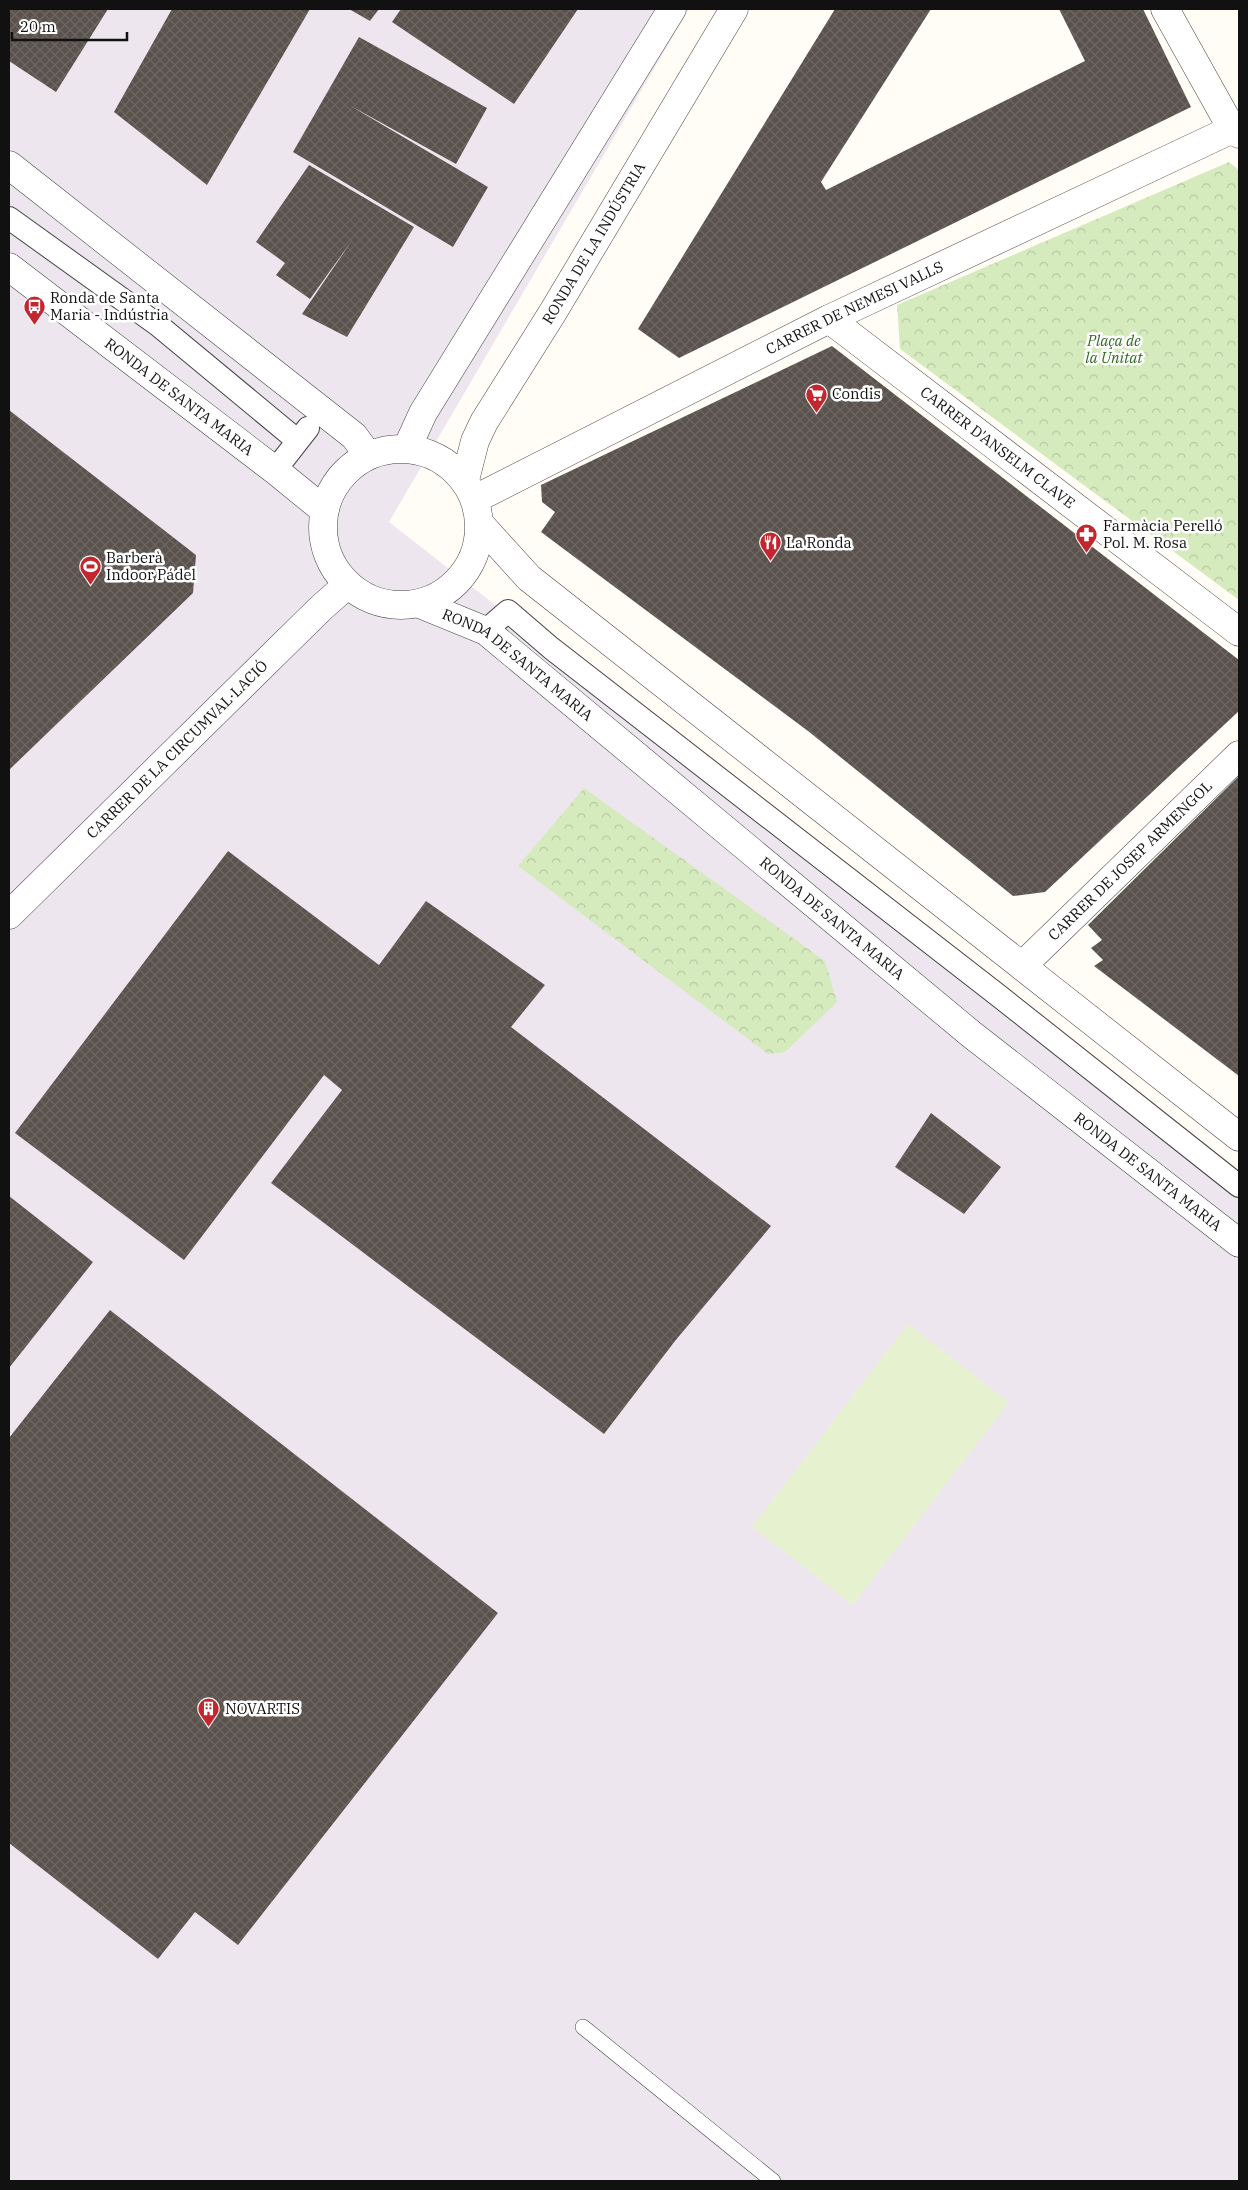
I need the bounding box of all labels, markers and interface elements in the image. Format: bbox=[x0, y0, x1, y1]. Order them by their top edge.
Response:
scale bar bbox=[12, 10, 128, 42]
text: 20 m bbox=[20, 17, 56, 36]
street label: RONDA DE LA INDÚSTRIA bbox=[538, 158, 650, 328]
street label: CARRER DE NEMESI VALLS bbox=[763, 257, 946, 358]
place label: Ronda de Santa Maria - Indústria bbox=[50, 288, 169, 324]
bus stop icon: Ronda de Santa Maria - Indústria bbox=[22, 295, 46, 326]
park label: Plaça de la Unitat bbox=[1085, 331, 1143, 367]
street label: RONDA DE SANTA MARIA bbox=[101, 334, 258, 460]
supermarket icon: Condis bbox=[804, 382, 828, 413]
street label: CARRER D'ANSELM CLAVE bbox=[917, 382, 1079, 512]
place label: Condis bbox=[832, 384, 881, 403]
place label: Farmàcia Perelló Pol. M. Rosa bbox=[1103, 516, 1223, 552]
pharmacy icon: Farmàcia Perelló Pol. M. Rosa bbox=[1075, 523, 1099, 554]
restaurant icon: La Ronda bbox=[758, 531, 782, 562]
place label: La Ronda bbox=[786, 533, 852, 552]
place label: Barberà Indoor Pádel bbox=[106, 548, 196, 584]
sports icon: Barberà Indoor Pádel bbox=[78, 555, 102, 586]
street label: RONDA DE SANTA MARIA bbox=[440, 604, 597, 725]
street label: CARRER DE LA CIRCUMVAL·LACIÓ bbox=[82, 656, 271, 842]
street label: CARRER DE JOSEP ARMENGOL bbox=[1044, 776, 1216, 944]
street label: RONDA DE SANTA MARIA bbox=[756, 852, 909, 984]
street label: RONDA DE SANTA MARIA bbox=[1070, 1108, 1226, 1235]
building icon: NOVARTIS bbox=[197, 1697, 221, 1728]
place label: NOVARTIS bbox=[225, 1699, 300, 1718]

